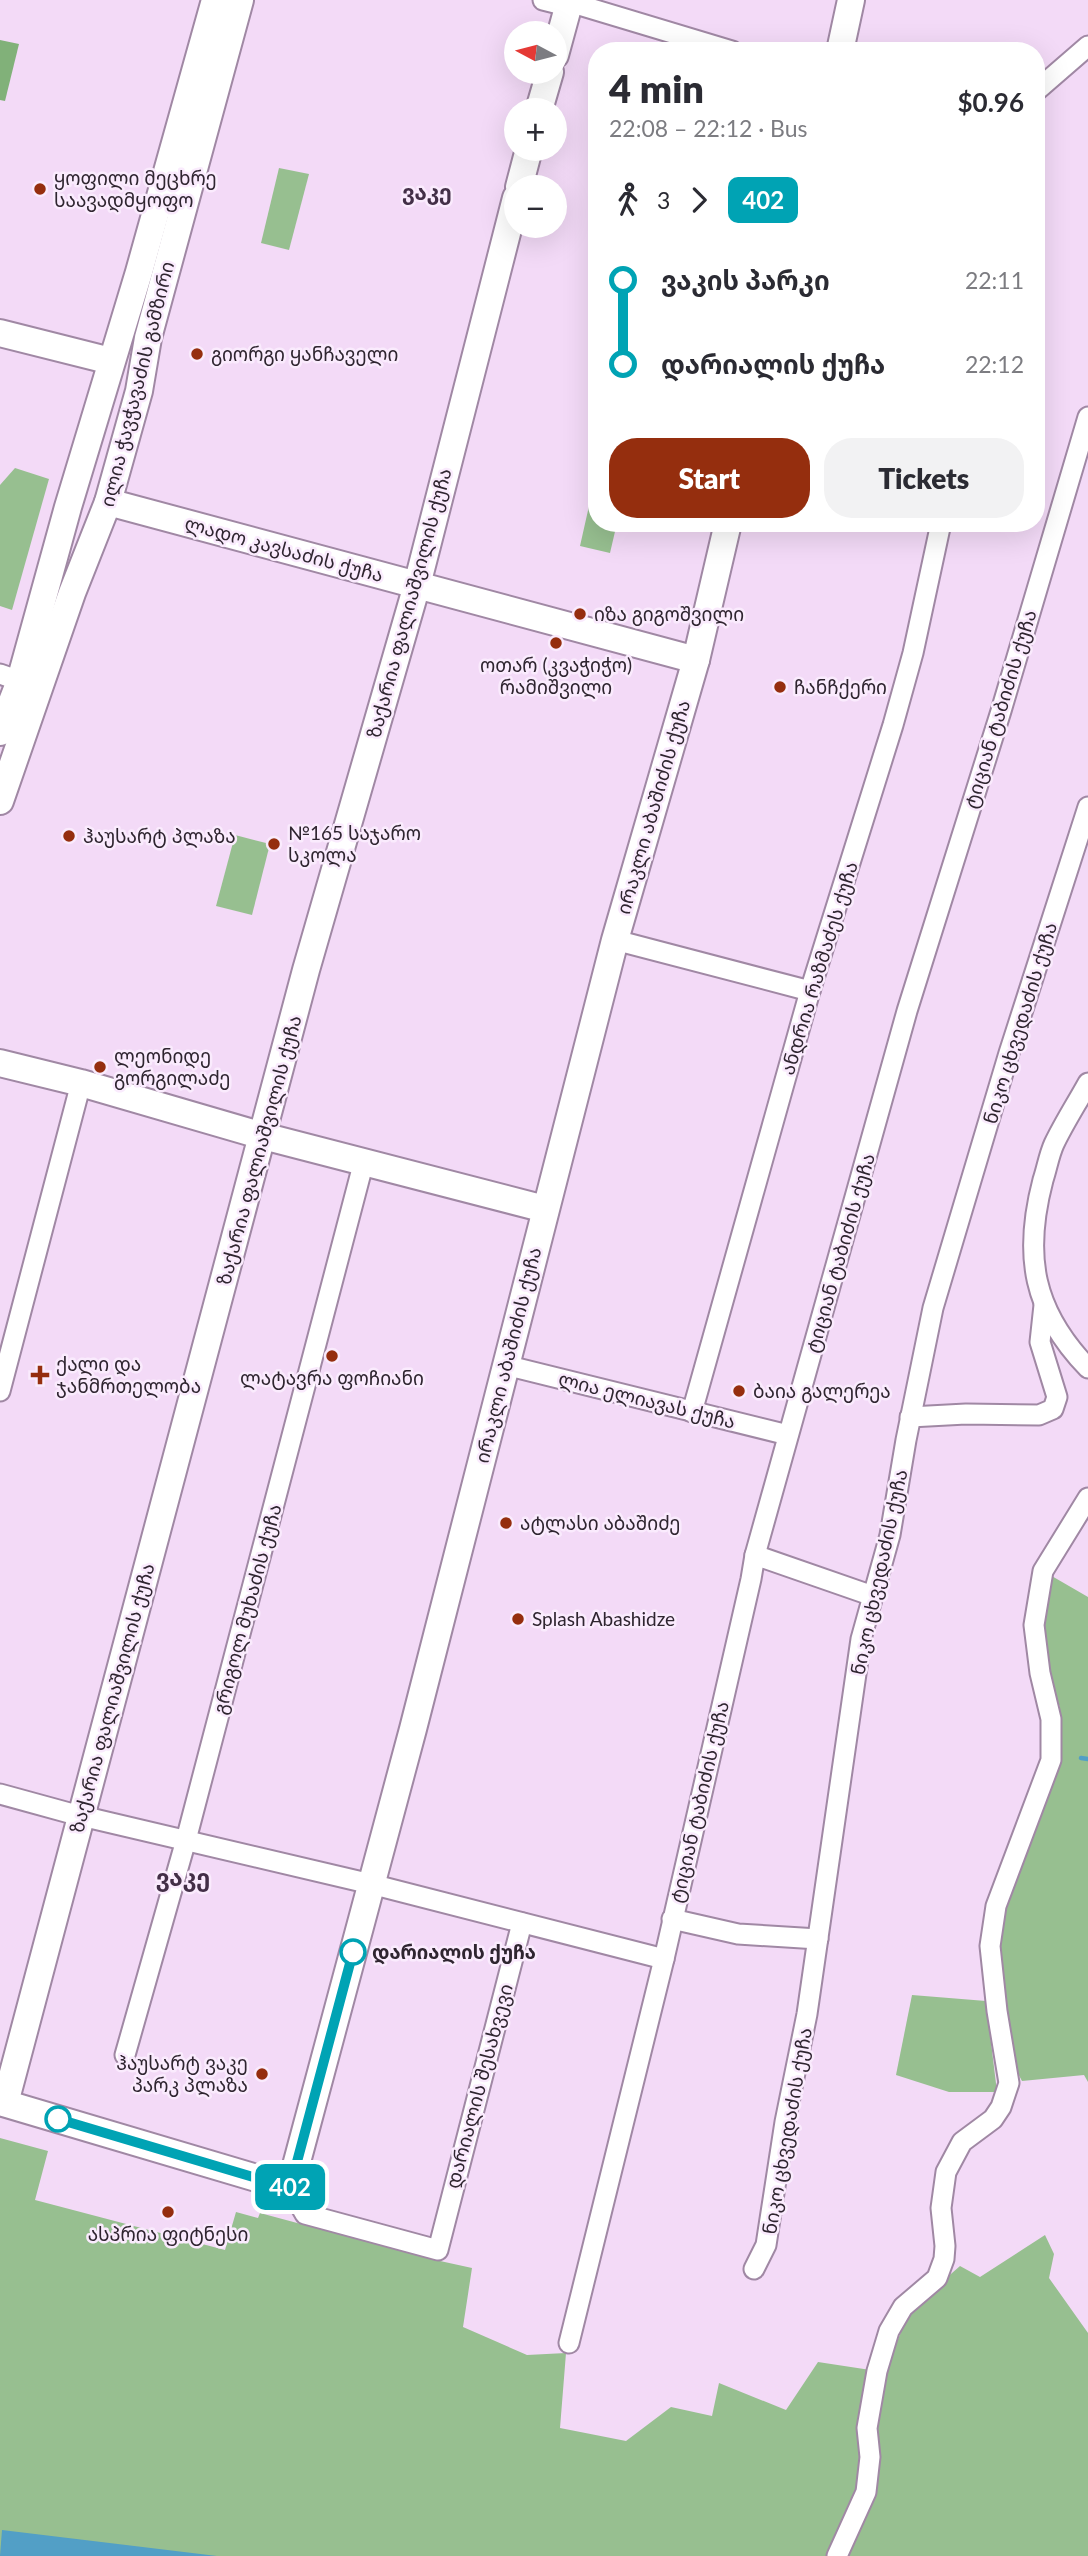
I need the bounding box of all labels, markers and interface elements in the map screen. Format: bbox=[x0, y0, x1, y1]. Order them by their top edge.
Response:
north arrow bbox=[504, 21, 567, 84]
map controls bbox=[504, 21, 567, 238]
text: 4 min bbox=[609, 65, 704, 111]
text: $0.96 bbox=[958, 86, 1024, 118]
button: + bbox=[504, 98, 567, 161]
text: 22:08 – 22:12 · Bus bbox=[609, 114, 808, 142]
place label: ყოფილი მეცხრე საავადმყოფო bbox=[54, 166, 217, 213]
button: − bbox=[504, 175, 567, 238]
district label: ვაკე bbox=[402, 179, 452, 205]
marker: ყოფილი მეცხრე საავადმყოფო bbox=[32, 181, 48, 197]
icon: walk bbox=[609, 181, 647, 219]
icon: forward bbox=[680, 181, 718, 219]
text: 402 bbox=[742, 185, 784, 214]
text: 3 bbox=[657, 186, 670, 214]
street label: ილია ჭავჭავაძის გამზირი bbox=[95, 259, 180, 509]
text: ვაკის პარკი bbox=[661, 264, 830, 296]
text: 22:11 bbox=[965, 266, 1024, 294]
place label: გიორგი ყანჩაველი bbox=[211, 342, 398, 367]
marker: გიორგი ყანჩაველი bbox=[189, 346, 205, 362]
text: დარიალის ქუჩა bbox=[661, 348, 885, 380]
text: 22:12 bbox=[965, 350, 1024, 378]
button: Start bbox=[609, 438, 810, 518]
button: Tickets bbox=[824, 438, 1024, 518]
street label: ზაქარია ფალიაშვილის ქუჩა bbox=[361, 465, 458, 741]
street label: ლადო კავსაძის ქუჩა bbox=[182, 511, 386, 588]
place label: იზა გიგოშვილი bbox=[594, 602, 744, 627]
marker: იზა გიგოშვილი bbox=[572, 606, 588, 622]
street label: ტიციან ტაბიძის ქუჩა bbox=[958, 607, 1042, 811]
marker: ოთარ (კვაჭიჭო) რამიშვილი bbox=[548, 635, 564, 651]
place label: ოთარ (კვაჭიჭო) რამიშვილი bbox=[480, 653, 632, 700]
place label: ჩანჩქერი bbox=[794, 675, 887, 699]
marker: ჩანჩქერი bbox=[772, 679, 788, 695]
street label: ირაკლი აბაშიძის ქუჩა bbox=[611, 697, 696, 917]
place label: №165 საჯარო სკოლა bbox=[288, 821, 421, 868]
place label: ჰაუსარტ პლაზა bbox=[83, 824, 236, 849]
marker: ჰაუსარტ პლაზა bbox=[61, 828, 77, 844]
marker: №165 საჯარო სკოლა bbox=[266, 836, 282, 852]
street label: ანდრია რაზმაძეს ქუჩა bbox=[775, 858, 864, 1078]
street label: ნიკო ცხვედაძის ქუჩა bbox=[978, 919, 1063, 1127]
street label: ზაქარია ფალიაშვილის ქუჩა bbox=[211, 1012, 308, 1288]
place label: ლეონიდე გორგილაძე bbox=[114, 1044, 231, 1091]
marker: ლეონიდე გორგილაძე bbox=[92, 1059, 108, 1075]
street label: ტიციან ტაბიძის ქუჩა bbox=[800, 1151, 880, 1355]
street label: ირაკლი აბაშიძის ქუჩა bbox=[470, 1245, 547, 1466]
marker: ლატავრა ფოჩიანი bbox=[324, 1348, 340, 1364]
place label: ქალი და ჯანმრთელობა bbox=[56, 1352, 201, 1399]
marker: ქალი და ჯანმრთელობა bbox=[30, 1365, 50, 1385]
place label: ლატავრა ფოჩიანი bbox=[240, 1366, 424, 1391]
street label: ლია ელიავას ქუჩა bbox=[556, 1366, 738, 1435]
place label: ბაია გალერეა bbox=[753, 1379, 891, 1404]
marker: ბაია გალერეა bbox=[731, 1383, 747, 1399]
street label: ნიკო ცხვედაძის ქუჩა bbox=[845, 1467, 913, 1677]
street label: გრიგოლ მუხაძის ქუჩა bbox=[207, 1501, 288, 1717]
place label: ატლასი აბაშიძე bbox=[520, 1511, 680, 1536]
marker: ატლასი აბაშიძე bbox=[498, 1515, 514, 1531]
street label: ზაქარია ფალიაშვილის ქუჩა bbox=[64, 1560, 161, 1836]
place label: Splash Abashidze bbox=[532, 1607, 675, 1630]
marker: Splash Abashidze bbox=[510, 1611, 526, 1627]
street label: ტიციან ტაბიძის ქუჩა bbox=[664, 1699, 734, 1905]
district label: ვაკე bbox=[156, 1863, 210, 1892]
marker: დარიალის ქუჩა bbox=[340, 1939, 366, 1965]
place label: დარიალის ქუჩა bbox=[372, 1940, 536, 1965]
street label: დარიალის შესახვევი bbox=[440, 1981, 519, 2191]
street label: ნიკო ცხვედაძის ქუჩა bbox=[757, 2026, 818, 2236]
place label: ჰაუსარტ ვაკე პარკ პლაზა bbox=[116, 2051, 248, 2098]
marker: ჰაუსარტ ვაკე პარკ პლაზა bbox=[254, 2066, 270, 2082]
unlabelled marker bbox=[45, 2106, 71, 2132]
line badge: 402 bbox=[250, 2164, 330, 2210]
text: 402 bbox=[269, 2172, 311, 2201]
marker: ასპრია ფიტნესი bbox=[160, 2204, 176, 2220]
place label: ასპრია ფიტნესი bbox=[88, 2222, 248, 2246]

